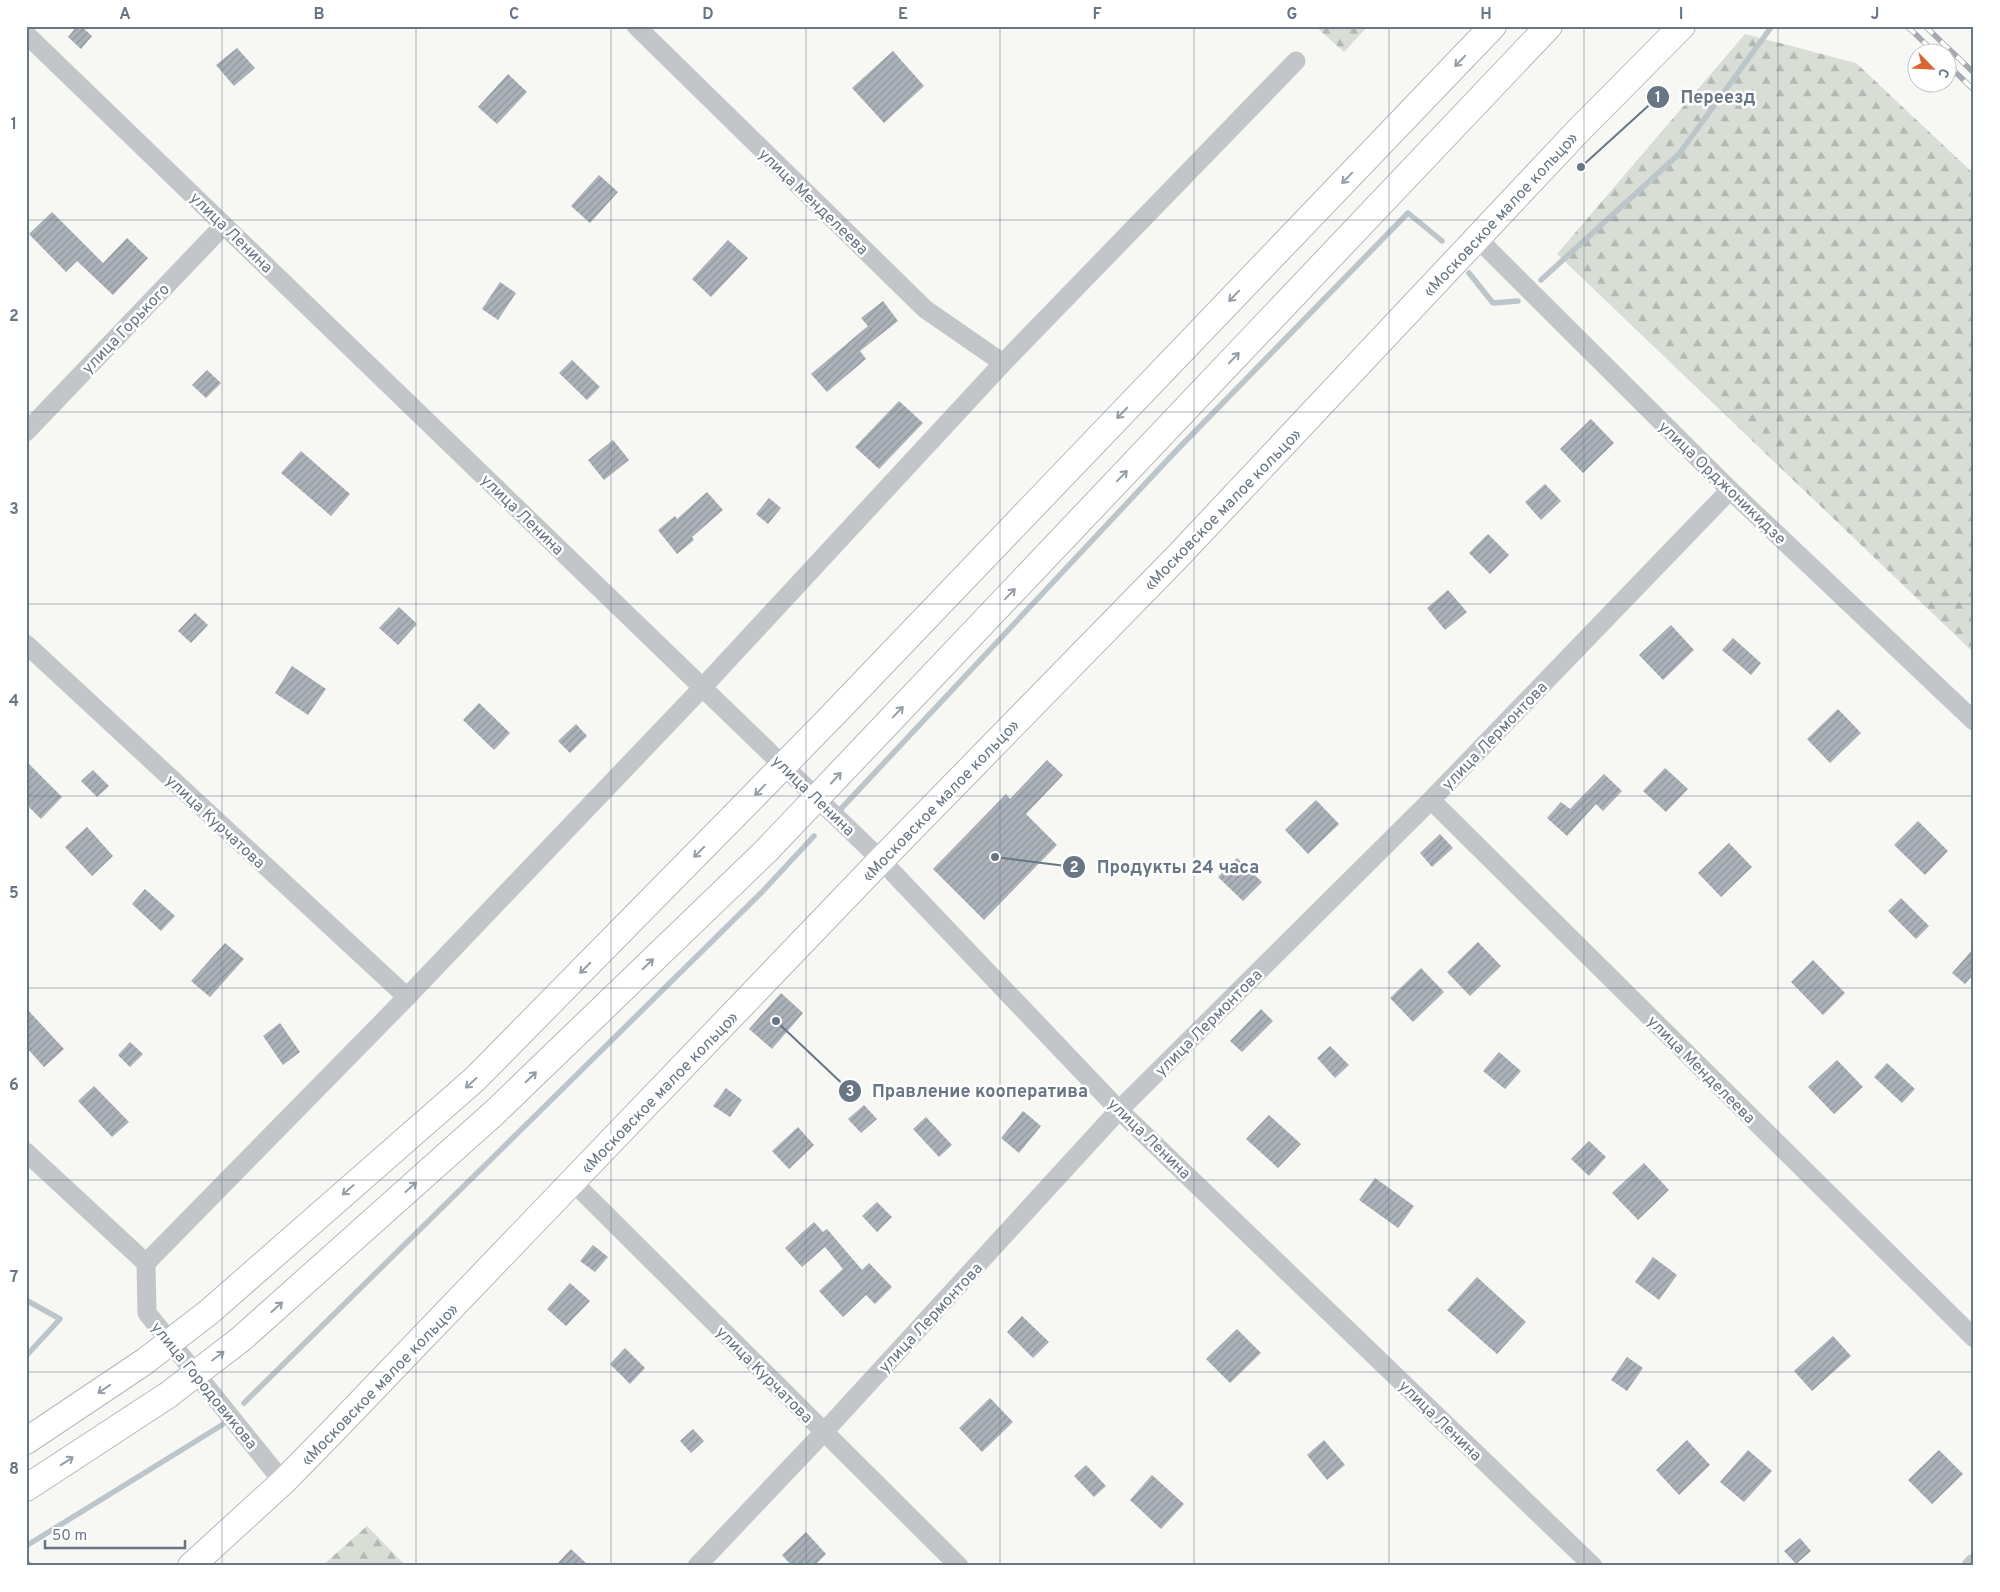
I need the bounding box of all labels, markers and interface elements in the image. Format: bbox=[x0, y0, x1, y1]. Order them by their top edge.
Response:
text: A bbox=[119, 5, 131, 25]
text: B bbox=[313, 5, 325, 25]
text: C bbox=[509, 5, 519, 25]
text: D bbox=[702, 5, 714, 25]
text: E bbox=[898, 5, 908, 25]
text: F bbox=[1092, 5, 1102, 25]
text: G bbox=[1287, 5, 1297, 25]
text: H bbox=[1480, 5, 1492, 25]
text: I bbox=[1679, 5, 1683, 25]
text: J bbox=[1871, 5, 1879, 25]
north arrow bbox=[1908, 42, 1958, 92]
one-way arrow bbox=[1454, 55, 1466, 68]
text: С bbox=[1933, 65, 1952, 80]
callout: Переезд bbox=[1646, 81, 1766, 114]
text: Переезд bbox=[1680, 87, 1756, 110]
text: 1 bbox=[1655, 89, 1661, 108]
text: 1 bbox=[11, 115, 17, 135]
street label: «Московское малое кольцо» bbox=[1420, 129, 1583, 302]
street label: улица Менделеева bbox=[753, 145, 872, 260]
one-way arrow bbox=[1341, 172, 1353, 185]
street label: улица Ленина bbox=[185, 189, 276, 278]
street label: улица Горького bbox=[78, 280, 175, 379]
one-way arrow bbox=[1229, 289, 1241, 301]
text: 2 bbox=[9, 307, 19, 327]
one-way arrow bbox=[1228, 352, 1240, 365]
one-way arrow bbox=[1116, 407, 1128, 419]
street label: улица Орджоникидзе bbox=[1654, 417, 1790, 550]
street label: «Московское малое кольцо» bbox=[1141, 425, 1306, 596]
one-way arrow bbox=[1116, 470, 1128, 482]
street label: улица Ленина bbox=[476, 471, 567, 560]
text: 3 bbox=[9, 500, 19, 520]
one-way arrow bbox=[1004, 588, 1016, 600]
street label: улица Лермонтова bbox=[1438, 678, 1552, 795]
text: 4 bbox=[9, 692, 19, 712]
one-way arrow bbox=[892, 705, 904, 718]
street label: «Московское малое кольцо» bbox=[859, 716, 1024, 887]
street label: улица Ленина bbox=[767, 752, 858, 841]
street label: улица Курчатова bbox=[161, 771, 269, 874]
one-way arrow bbox=[830, 771, 842, 784]
one-way arrow bbox=[754, 784, 766, 796]
one-way arrow bbox=[693, 846, 705, 858]
callout: Продукты 24 часа bbox=[1062, 850, 1269, 883]
text: Продукты 24 часа bbox=[1097, 857, 1259, 880]
text: 2 bbox=[1069, 859, 1079, 878]
text: 5 bbox=[9, 884, 19, 904]
one-way arrow bbox=[642, 959, 654, 971]
one-way arrow bbox=[579, 961, 591, 974]
street label: улица Лермонтова bbox=[1152, 966, 1267, 1081]
street label: «Московское малое кольцо» bbox=[578, 1008, 743, 1179]
street label: улица Менделеева bbox=[1642, 1012, 1759, 1129]
one-way arrow bbox=[525, 1071, 538, 1083]
callout: Правление кооператива bbox=[837, 1075, 1098, 1108]
text: 6 bbox=[9, 1076, 19, 1096]
one-way arrow bbox=[464, 1077, 477, 1089]
text: Правление кооператива bbox=[872, 1081, 1088, 1104]
text: 3 bbox=[846, 1083, 855, 1102]
street label: улица Ленина bbox=[1103, 1095, 1194, 1184]
one-way arrow bbox=[405, 1181, 418, 1193]
one-way arrow bbox=[342, 1184, 355, 1196]
street label: улица Лермонтова bbox=[875, 1259, 988, 1378]
text: 7 bbox=[10, 1268, 18, 1288]
street label: «Московское малое кольцо» bbox=[298, 1300, 463, 1471]
one-way arrow bbox=[271, 1301, 284, 1313]
street label: улица Городовикова bbox=[146, 1319, 261, 1454]
street label: улица Курчатова bbox=[711, 1323, 816, 1428]
one-way arrow bbox=[211, 1351, 224, 1362]
street label: улица Ленина bbox=[1394, 1377, 1485, 1466]
one-way arrow bbox=[97, 1384, 111, 1394]
one-way arrow bbox=[60, 1456, 74, 1467]
text: 8 bbox=[9, 1460, 19, 1480]
scale bar bbox=[45, 1517, 185, 1549]
text: 50 m bbox=[52, 1527, 87, 1546]

